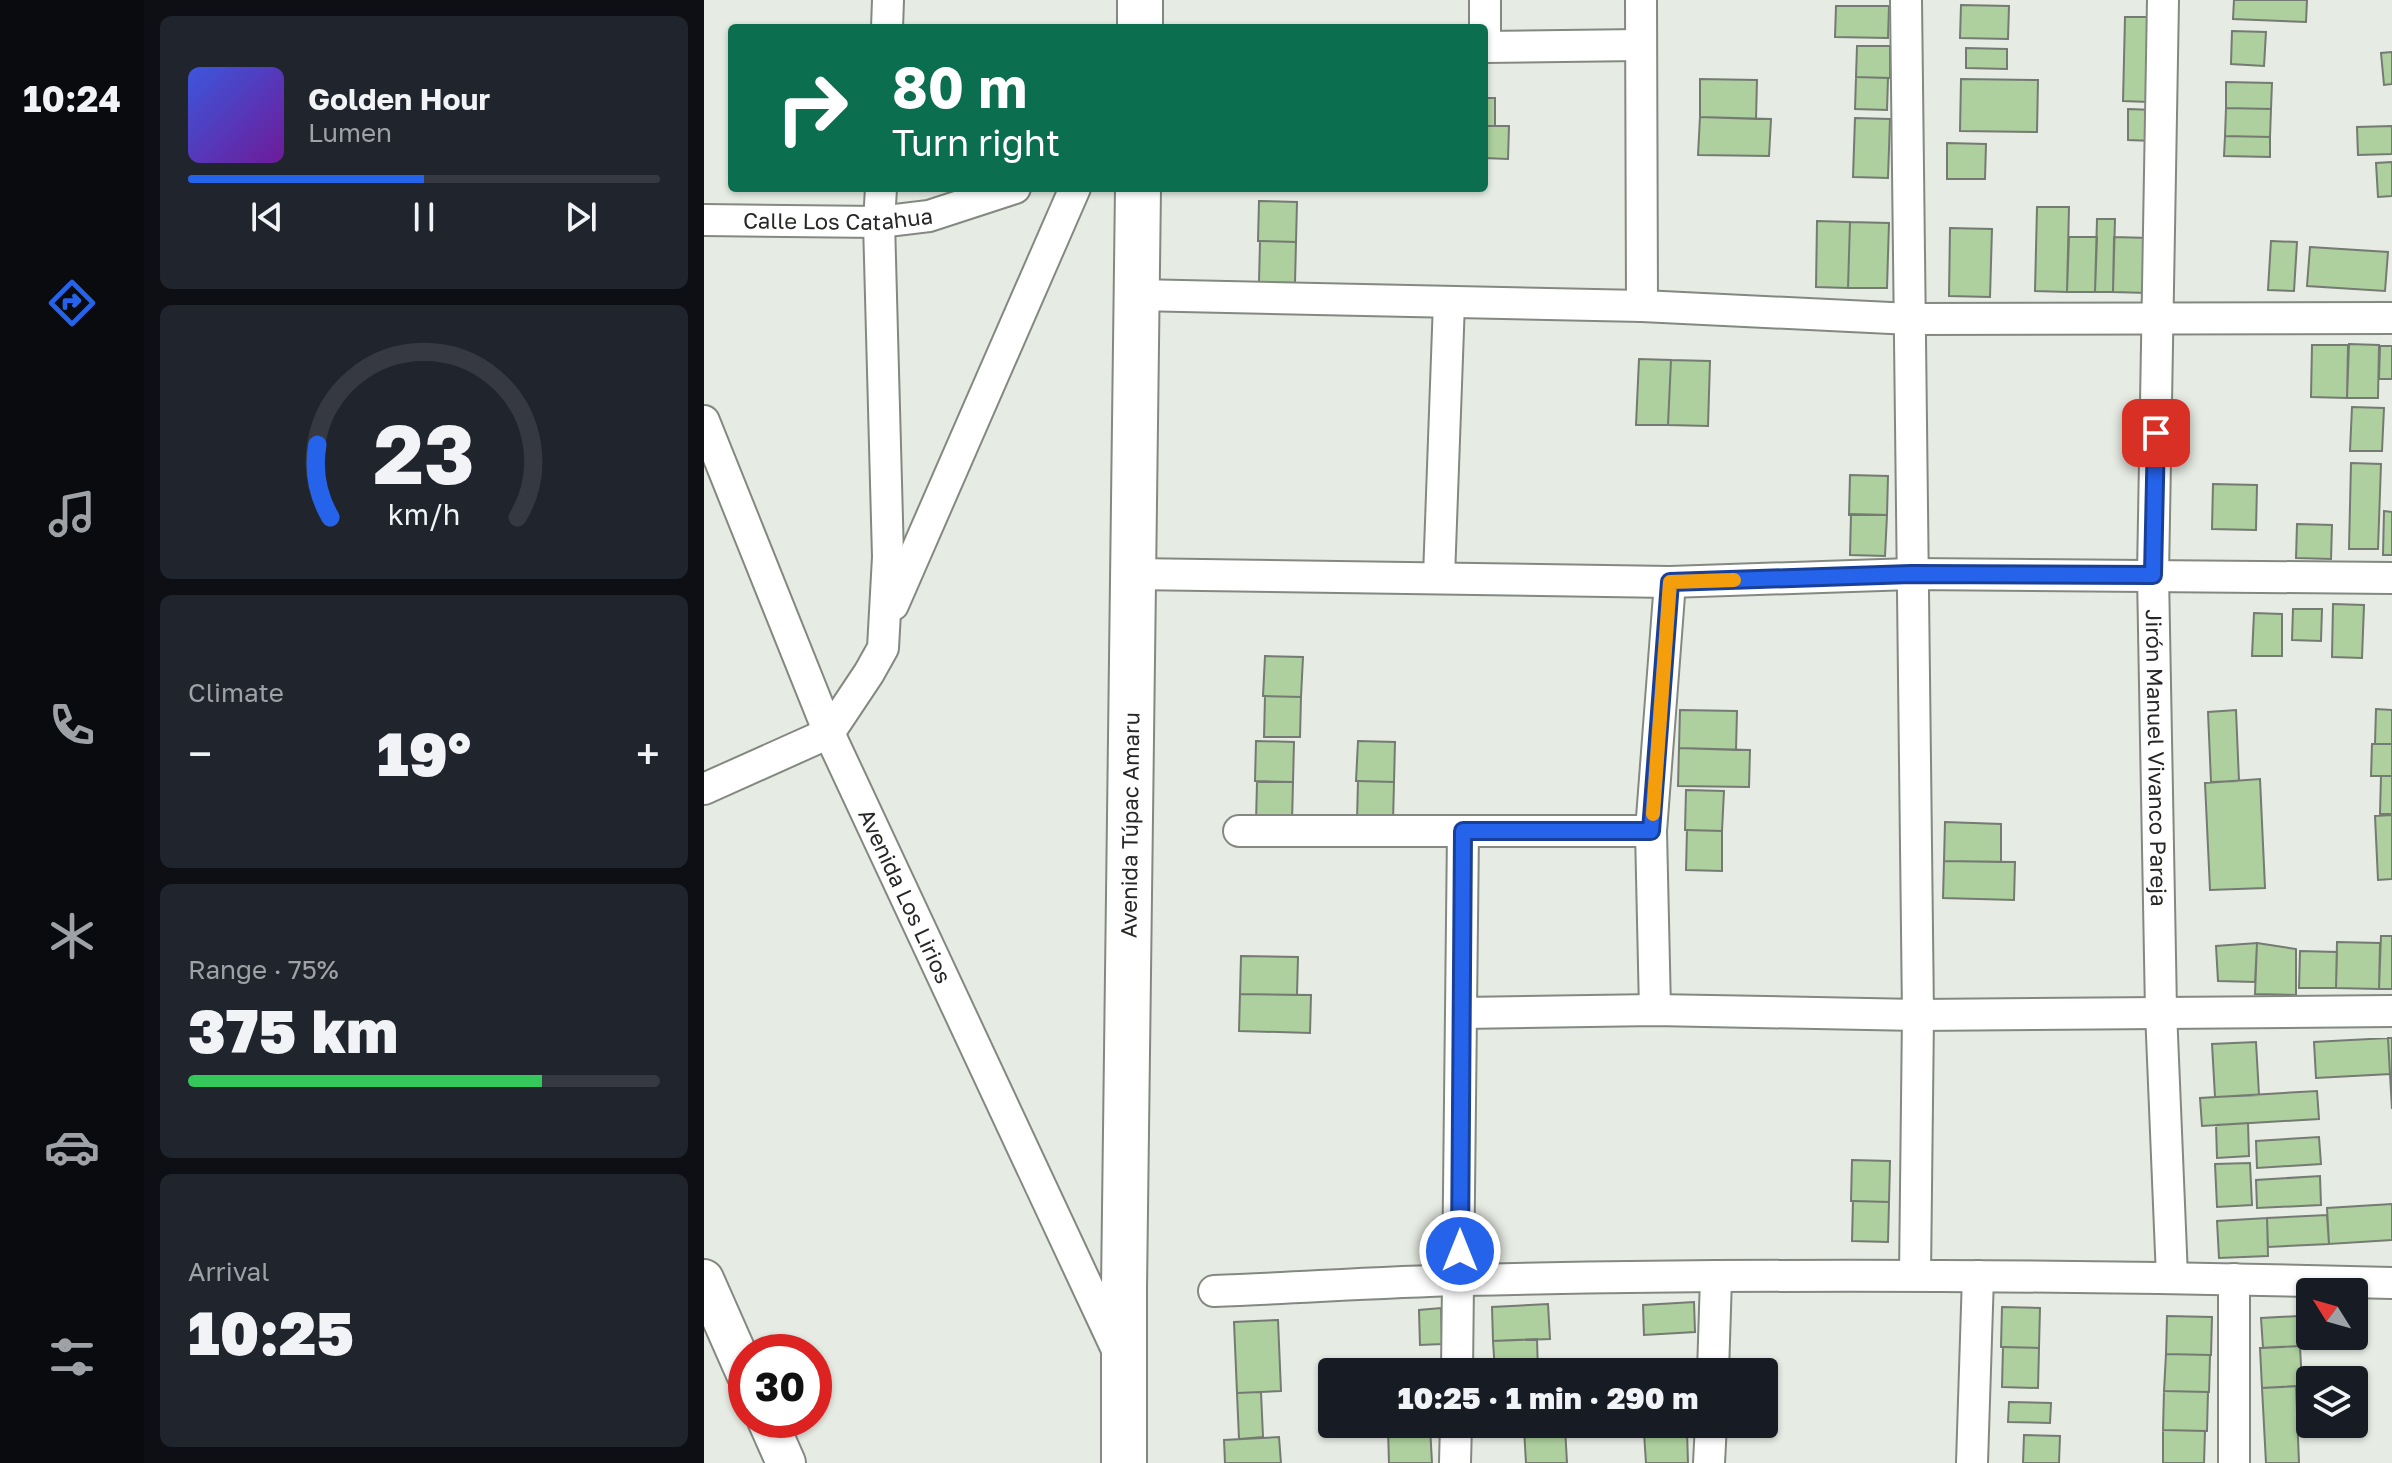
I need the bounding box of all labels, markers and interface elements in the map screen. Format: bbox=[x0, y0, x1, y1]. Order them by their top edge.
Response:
text: 80 m bbox=[892, 53, 1027, 120]
icon: right bbox=[760, 56, 864, 160]
text: 10:24 bbox=[23, 77, 121, 120]
text: Golden Hour bbox=[308, 81, 490, 117]
text: Lumen bbox=[308, 117, 392, 148]
text: Turn right bbox=[892, 121, 1060, 164]
icon: previous bbox=[245, 195, 289, 239]
icon: pause bbox=[402, 195, 446, 239]
icon: next bbox=[559, 195, 603, 239]
street label: Calle Los Catahua bbox=[743, 202, 934, 235]
icon: directions bbox=[44, 275, 100, 331]
pin bbox=[2122, 399, 2190, 467]
text: 23 bbox=[373, 402, 475, 502]
icon: arrive bbox=[2134, 411, 2178, 455]
icon: music bbox=[44, 486, 100, 542]
text: km/h bbox=[388, 497, 460, 531]
street label: Jirón Manuel Vivanco Pareja bbox=[2141, 609, 2173, 907]
text: Climate bbox=[188, 677, 284, 708]
icon: phone bbox=[44, 697, 100, 753]
street label: Avenida Túpac Amaru bbox=[1114, 712, 1144, 938]
text: 19° bbox=[377, 717, 471, 789]
text: − bbox=[188, 727, 212, 780]
text: + bbox=[636, 727, 660, 780]
street label: Avenida Los Lirios bbox=[853, 804, 958, 987]
icon: climate bbox=[44, 908, 100, 964]
text: Range · 75% bbox=[188, 954, 339, 985]
text: 375 km bbox=[188, 994, 398, 1066]
icon: car bbox=[44, 1119, 100, 1175]
position arrow bbox=[1418, 1209, 1502, 1293]
text: Arrival bbox=[188, 1256, 269, 1287]
north arrow bbox=[2296, 1278, 2368, 1350]
map controls bbox=[2296, 1278, 2368, 1438]
text: 10:25 bbox=[188, 1296, 354, 1368]
icon: filters bbox=[44, 1329, 100, 1385]
speed limit sign: 30 bbox=[728, 1334, 832, 1438]
button: layers bbox=[2296, 1366, 2368, 1438]
text: 10:25 · 1 min · 290 m bbox=[1398, 1380, 1698, 1416]

